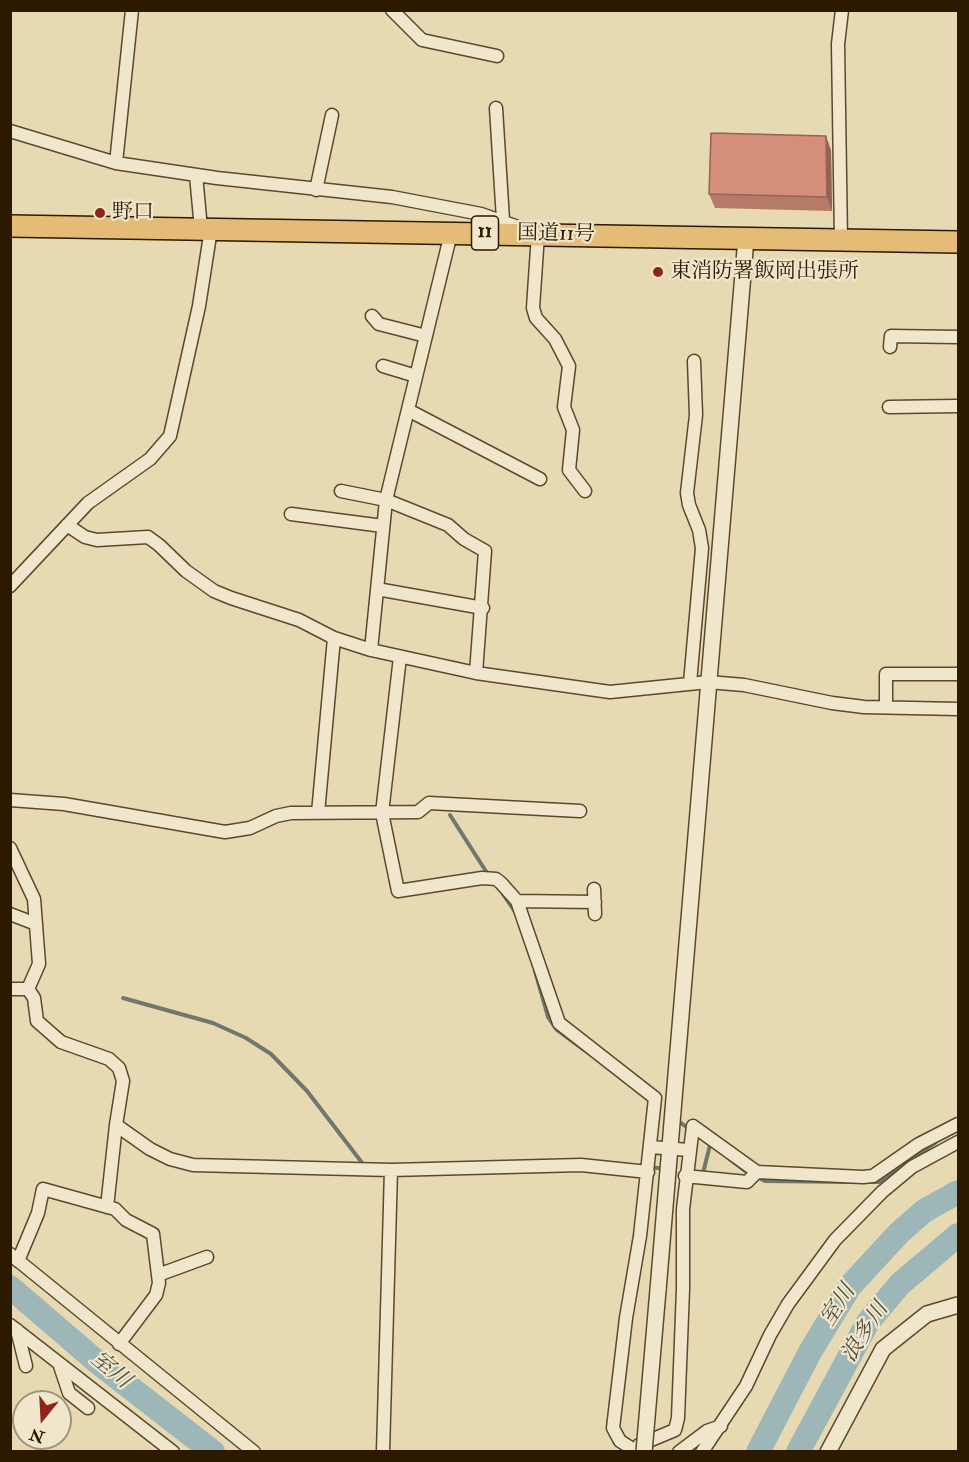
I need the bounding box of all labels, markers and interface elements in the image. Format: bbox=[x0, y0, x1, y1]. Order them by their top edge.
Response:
place label: 野口 bbox=[112, 200, 154, 226]
marker: 野口 bbox=[93, 206, 107, 220]
road number: 11 bbox=[472, 216, 498, 250]
street label: 国道11号 bbox=[517, 222, 595, 248]
place label: 東消防署飯岡出張所 bbox=[670, 259, 859, 285]
marker: 東消防署飯岡出張所 bbox=[651, 265, 665, 279]
water label: 室川 bbox=[816, 1280, 862, 1332]
water label: 浪多川 bbox=[837, 1298, 895, 1368]
water label: 室川 bbox=[85, 1347, 135, 1395]
north arrow bbox=[12, 1390, 72, 1450]
text: N bbox=[27, 1423, 47, 1447]

